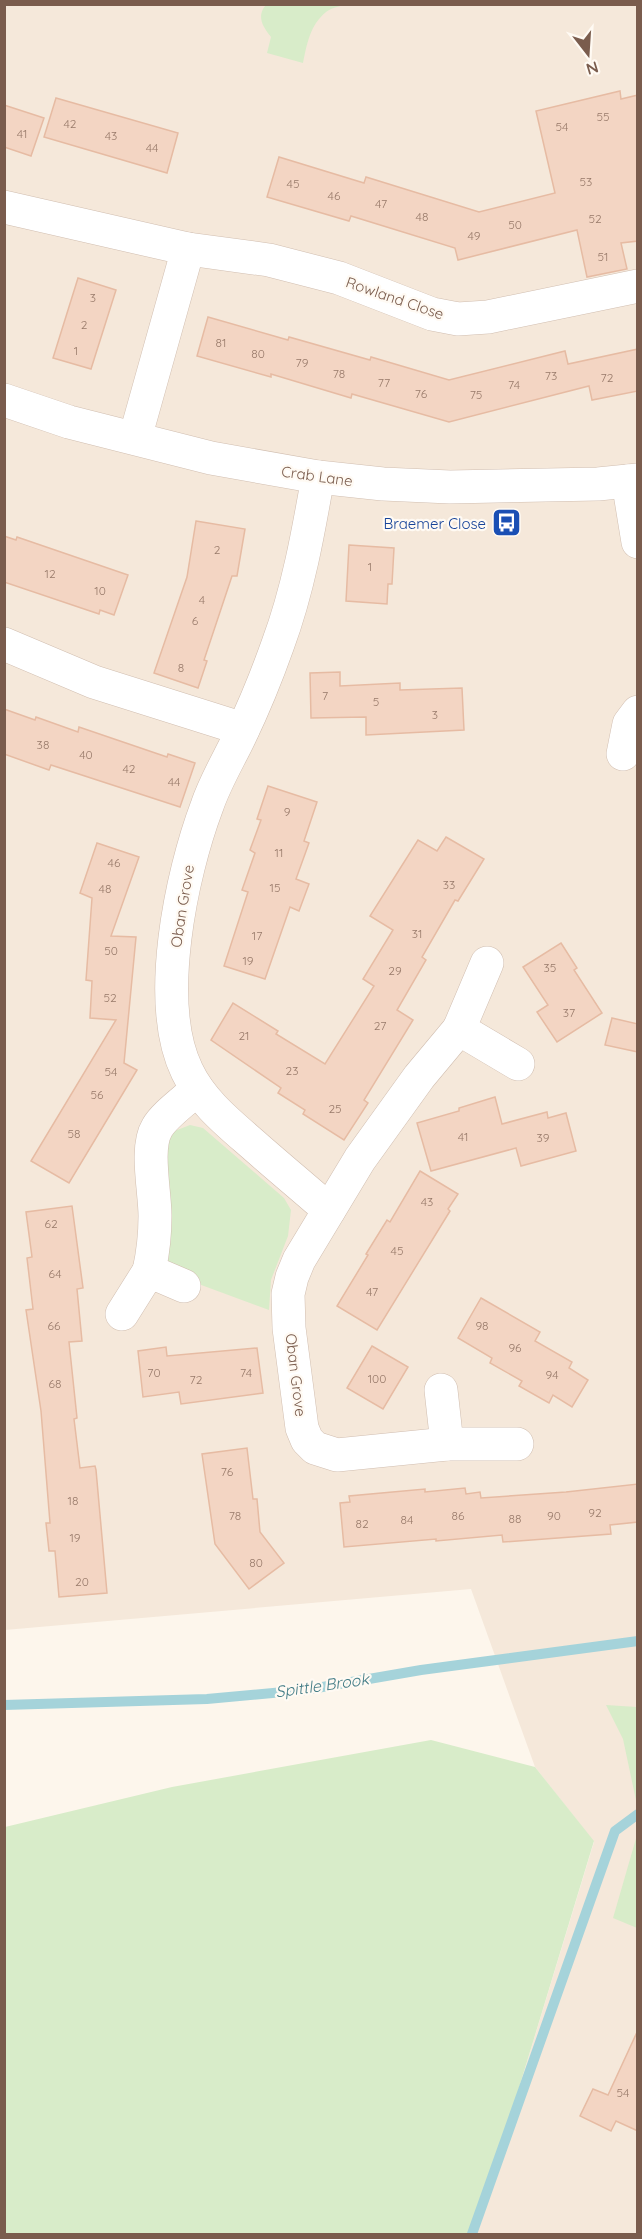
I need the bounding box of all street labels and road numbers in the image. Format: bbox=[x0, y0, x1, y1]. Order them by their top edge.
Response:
street label: Rowland Close bbox=[344, 272, 446, 324]
street label: Crab Lane bbox=[280, 462, 354, 490]
street label: Oban Grove bbox=[166, 863, 198, 949]
street label: Oban Grove bbox=[281, 1332, 311, 1418]

